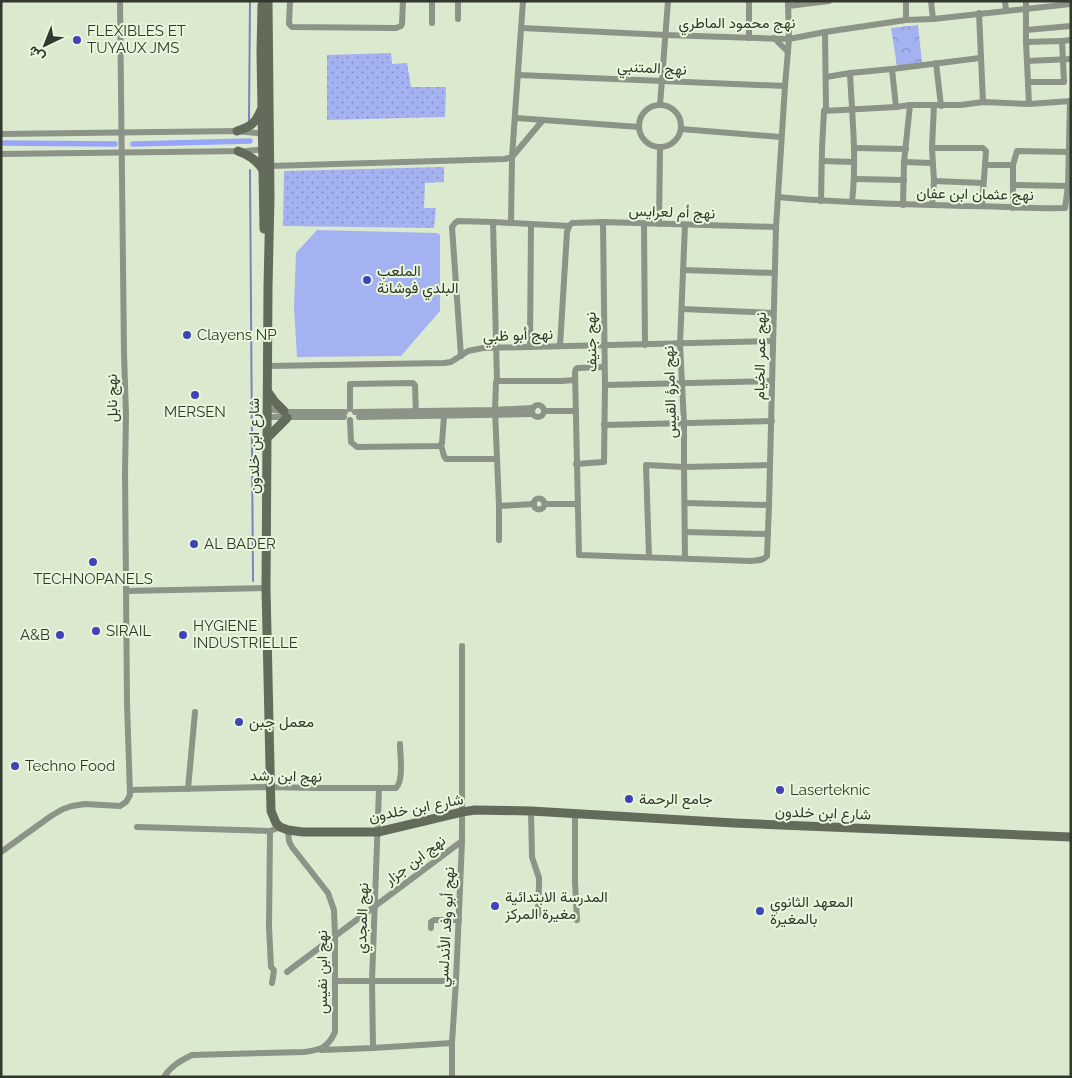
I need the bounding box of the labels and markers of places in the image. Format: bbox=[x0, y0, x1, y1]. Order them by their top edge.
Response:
place label: FLEXIBLES ET TUYAUX JMS bbox=[87, 22, 186, 57]
marker: FLEXIBLES ET TUYAUX JMS bbox=[71, 34, 83, 46]
place label: الملعب البلدي فوشانة bbox=[377, 262, 459, 301]
marker: الملعب البلدي فوشانة bbox=[361, 274, 373, 286]
place label: Clayens NP bbox=[197, 326, 277, 344]
marker: Clayens NP bbox=[181, 329, 193, 341]
marker: MERSEN bbox=[189, 389, 201, 401]
place label: MERSEN bbox=[164, 403, 226, 421]
place label: AL BADER bbox=[204, 535, 276, 553]
marker: AL BADER bbox=[188, 538, 200, 550]
marker: TECHNOPANELS bbox=[87, 556, 99, 568]
place label: TECHNOPANELS bbox=[33, 570, 153, 588]
place label: HYGIENE INDUSTRIELLE bbox=[193, 617, 298, 652]
place label: SIRAIL bbox=[106, 622, 151, 640]
marker: SIRAIL bbox=[90, 625, 102, 637]
place label: A&B bbox=[20, 626, 50, 644]
marker: A&B bbox=[54, 629, 66, 641]
marker: HYGIENE INDUSTRIELLE bbox=[177, 629, 189, 641]
place label: معمل جبن bbox=[249, 713, 314, 732]
marker: معمل جبن bbox=[233, 716, 245, 728]
place label: Techno Food bbox=[25, 757, 115, 775]
marker: Techno Food bbox=[9, 760, 21, 772]
place label: Laserteknic bbox=[790, 781, 870, 799]
marker: Laserteknic bbox=[774, 784, 786, 796]
place label: جامع الرحمة bbox=[639, 790, 713, 810]
marker: جامع الرحمة bbox=[623, 793, 635, 805]
place label: المدرسة الابتدائية مغيرة المركز bbox=[504, 888, 608, 923]
place label: المعهد الثانوي بالمغيرة bbox=[770, 893, 853, 928]
marker: المدرسة الابتدائية مغيرة المركز bbox=[489, 900, 501, 912]
marker: المعهد الثانوي بالمغيرة bbox=[754, 905, 766, 917]

